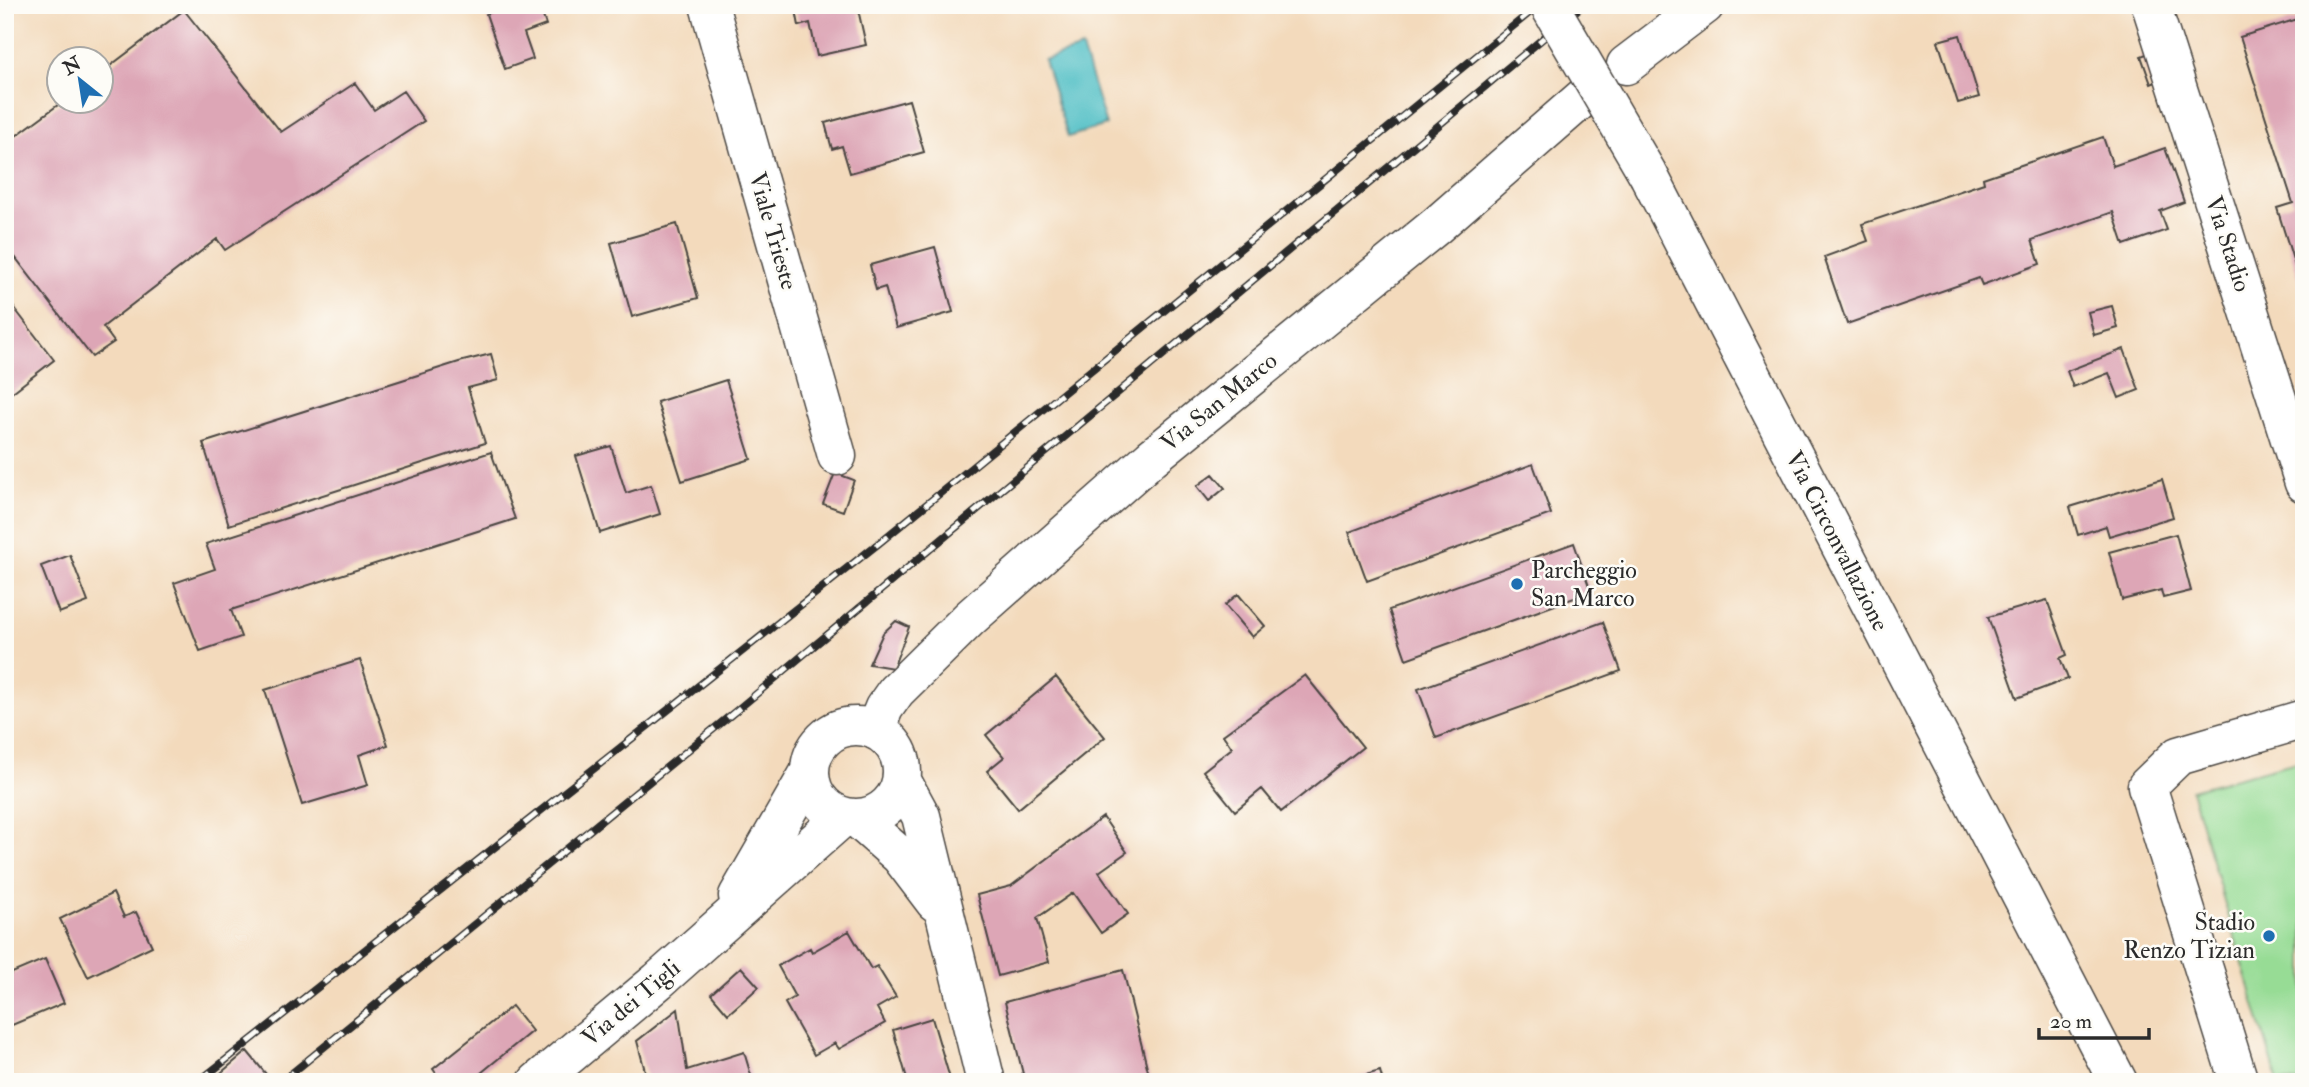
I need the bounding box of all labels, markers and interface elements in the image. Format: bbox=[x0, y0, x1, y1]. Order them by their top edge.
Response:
north arrow bbox=[46, 46, 116, 116]
text: N bbox=[58, 51, 86, 81]
street label: Viale Trieste bbox=[741, 169, 805, 293]
street label: Via Stadio bbox=[2198, 192, 2258, 296]
street label: Via San Marco bbox=[1154, 345, 1284, 459]
street label: Via Circonvallazione bbox=[1778, 446, 1896, 636]
place label: Parcheggio San Marco bbox=[1531, 555, 1637, 614]
marker: Parcheggio San Marco bbox=[1509, 576, 1525, 592]
place label: Stadio Renzo Tizian bbox=[2123, 907, 2255, 966]
marker: Stadio Renzo Tizian bbox=[2261, 928, 2277, 944]
street label: Via dei Tigli bbox=[575, 953, 687, 1053]
scale bar bbox=[2039, 996, 2150, 1040]
text: 20 m bbox=[2050, 1008, 2092, 1035]

